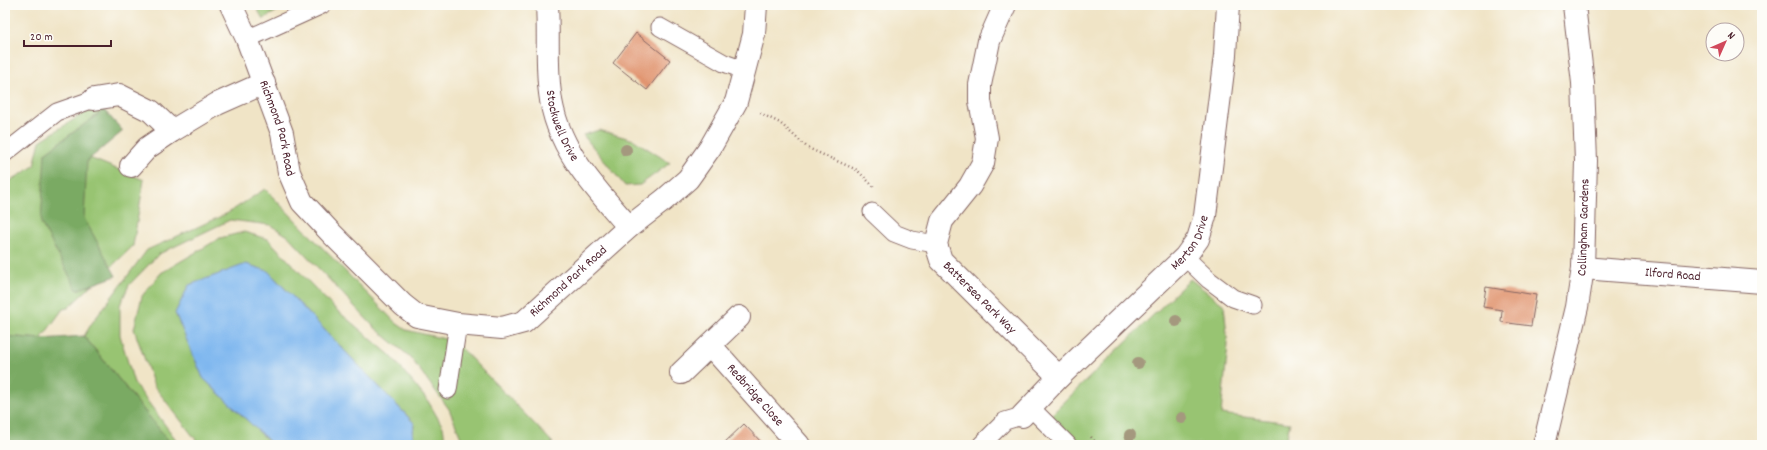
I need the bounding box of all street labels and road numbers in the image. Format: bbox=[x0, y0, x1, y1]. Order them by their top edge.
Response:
street label: Richmond Park Road bbox=[254, 78, 299, 180]
street label: Stockwell Drive bbox=[540, 89, 583, 166]
street label: Collingham Gardens bbox=[1572, 178, 1595, 277]
street label: Merton Drive bbox=[1167, 213, 1214, 275]
street label: Richmond Park Road bbox=[525, 241, 612, 322]
street label: Battersea Park Way bbox=[938, 257, 1021, 339]
street label: Ilford Road bbox=[1644, 263, 1701, 287]
street label: Redbridge Close bbox=[722, 360, 788, 431]

